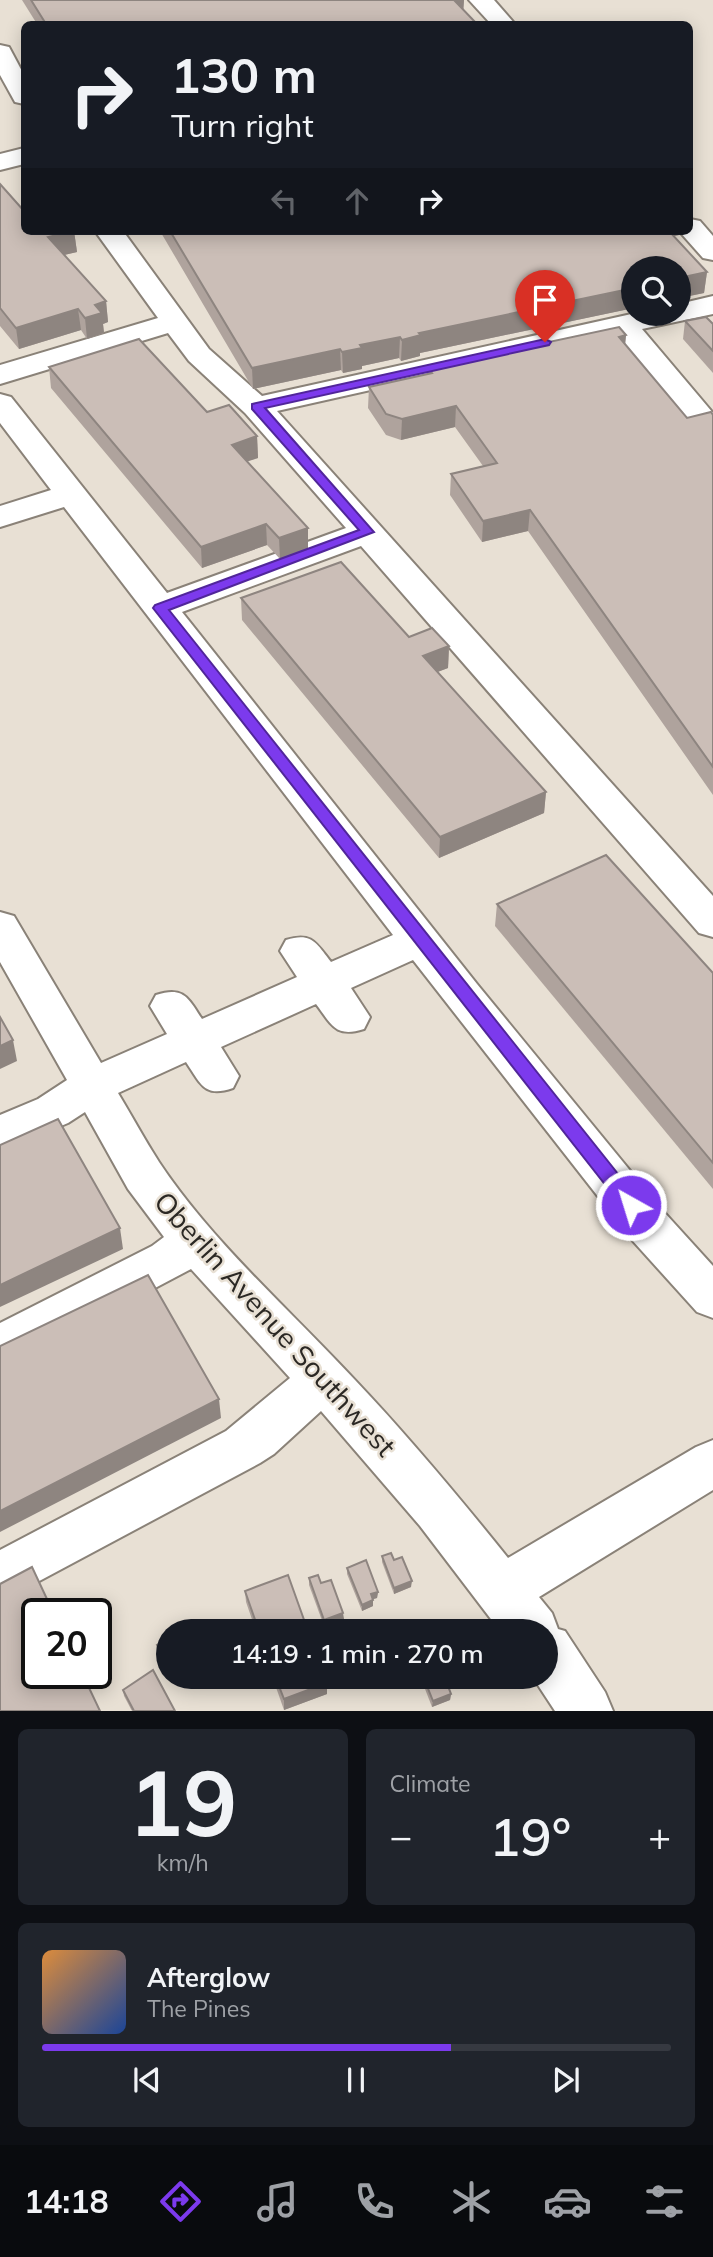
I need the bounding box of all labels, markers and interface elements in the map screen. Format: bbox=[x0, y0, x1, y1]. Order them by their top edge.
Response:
text: 130 m bbox=[171, 44, 317, 105]
icon: right bbox=[56, 49, 147, 140]
text: Turn right bbox=[171, 105, 314, 145]
icon: left bbox=[265, 182, 303, 220]
icon: ahead bbox=[338, 182, 376, 220]
icon: right bbox=[411, 182, 449, 220]
map controls bbox=[621, 256, 691, 326]
button: search bbox=[621, 256, 691, 326]
pin bbox=[515, 270, 575, 342]
icon: arrive bbox=[526, 281, 564, 319]
position arrow bbox=[594, 1168, 668, 1242]
street label: Oberlin Avenue Southwest bbox=[147, 1184, 404, 1463]
speed limit sign: 20 bbox=[21, 1598, 112, 1689]
text: 14:19 · 1 min · 270 m bbox=[230, 1637, 484, 1670]
text: 19 bbox=[128, 1745, 237, 1859]
text: Climate bbox=[390, 1769, 471, 1798]
text: 19° bbox=[489, 1804, 571, 1869]
text: − bbox=[390, 1812, 412, 1860]
text: + bbox=[648, 1812, 671, 1860]
text: km/h bbox=[157, 1848, 209, 1877]
text: Afterglow bbox=[147, 1961, 270, 1994]
text: The Pines bbox=[147, 1994, 251, 2023]
icon: previous bbox=[128, 2061, 166, 2099]
icon: pause bbox=[337, 2061, 375, 2099]
icon: next bbox=[547, 2061, 585, 2099]
icon: directions bbox=[156, 2177, 205, 2226]
icon: music bbox=[253, 2177, 302, 2226]
icon: phone bbox=[350, 2177, 399, 2226]
icon: climate bbox=[447, 2177, 496, 2226]
icon: car bbox=[543, 2177, 592, 2226]
icon: filters bbox=[640, 2177, 689, 2226]
text: 14:18 bbox=[24, 2181, 109, 2221]

